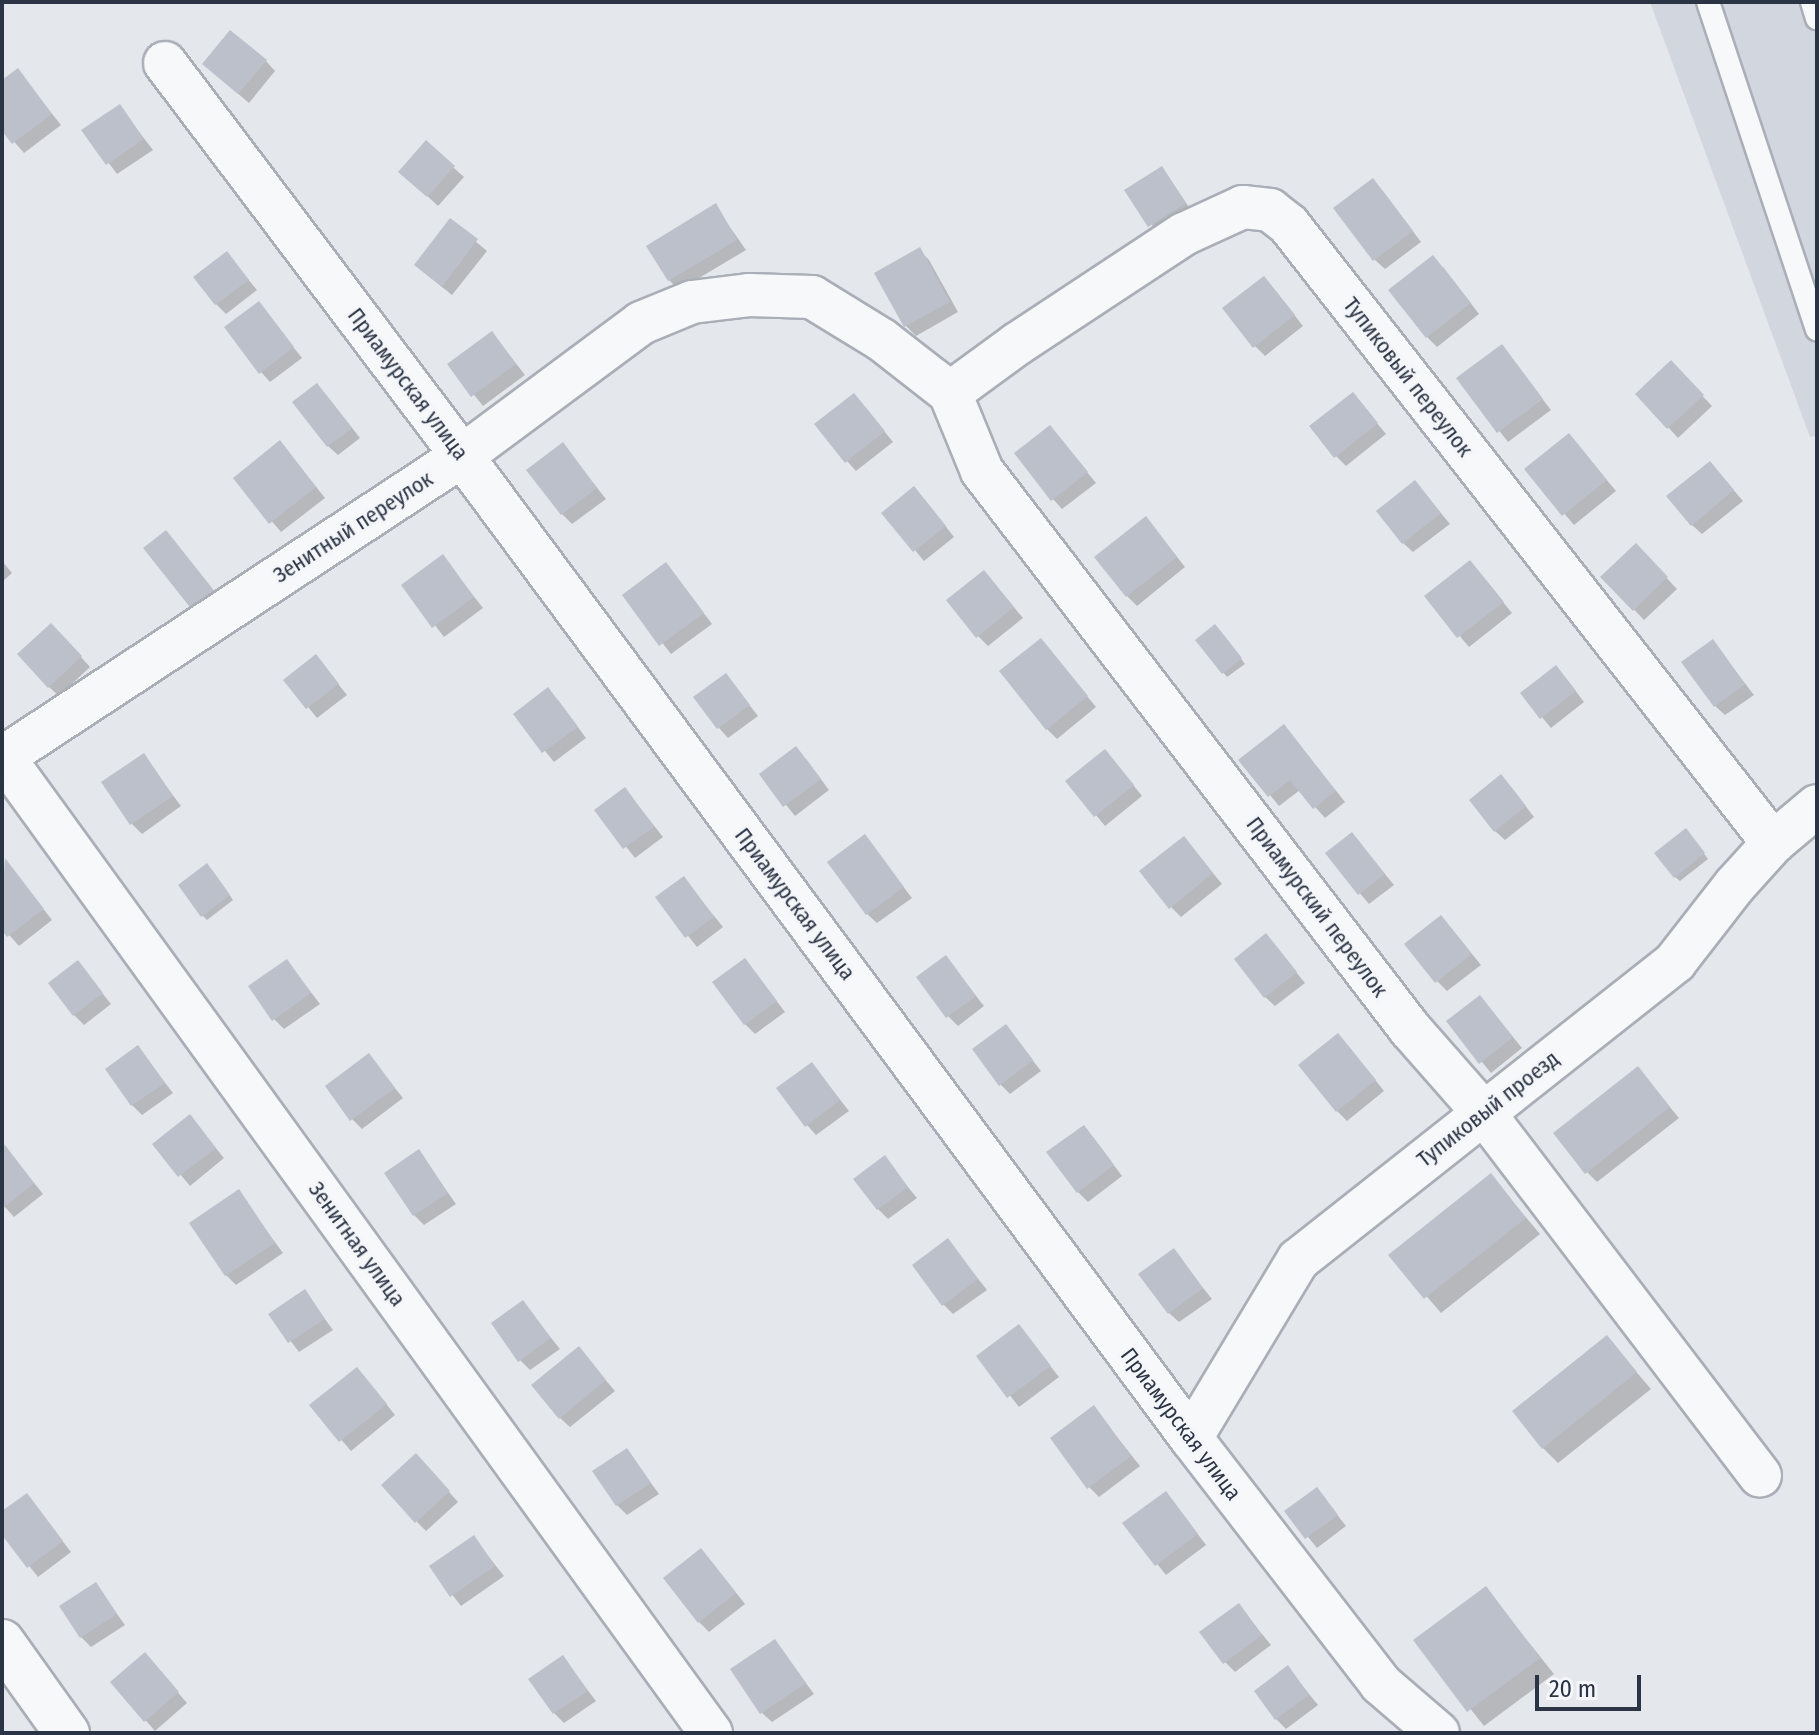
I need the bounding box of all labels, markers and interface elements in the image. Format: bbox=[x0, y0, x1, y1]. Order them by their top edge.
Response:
street label: Тупиковый переулок bbox=[1338, 292, 1478, 462]
street label: Приамурская улица bbox=[342, 303, 474, 465]
street label: Зенитный переулок bbox=[268, 466, 438, 588]
street label: Приамурский переулок bbox=[1241, 812, 1393, 1002]
street label: Приамурская улица bbox=[729, 823, 861, 985]
street label: Тупиковый проезд bbox=[1412, 1045, 1564, 1173]
street label: Зенитная улица bbox=[303, 1177, 411, 1311]
street label: Приамурская улица bbox=[1115, 1343, 1247, 1505]
scale bar bbox=[1539, 1659, 1645, 1709]
text: 20 m bbox=[1549, 1675, 1596, 1703]

